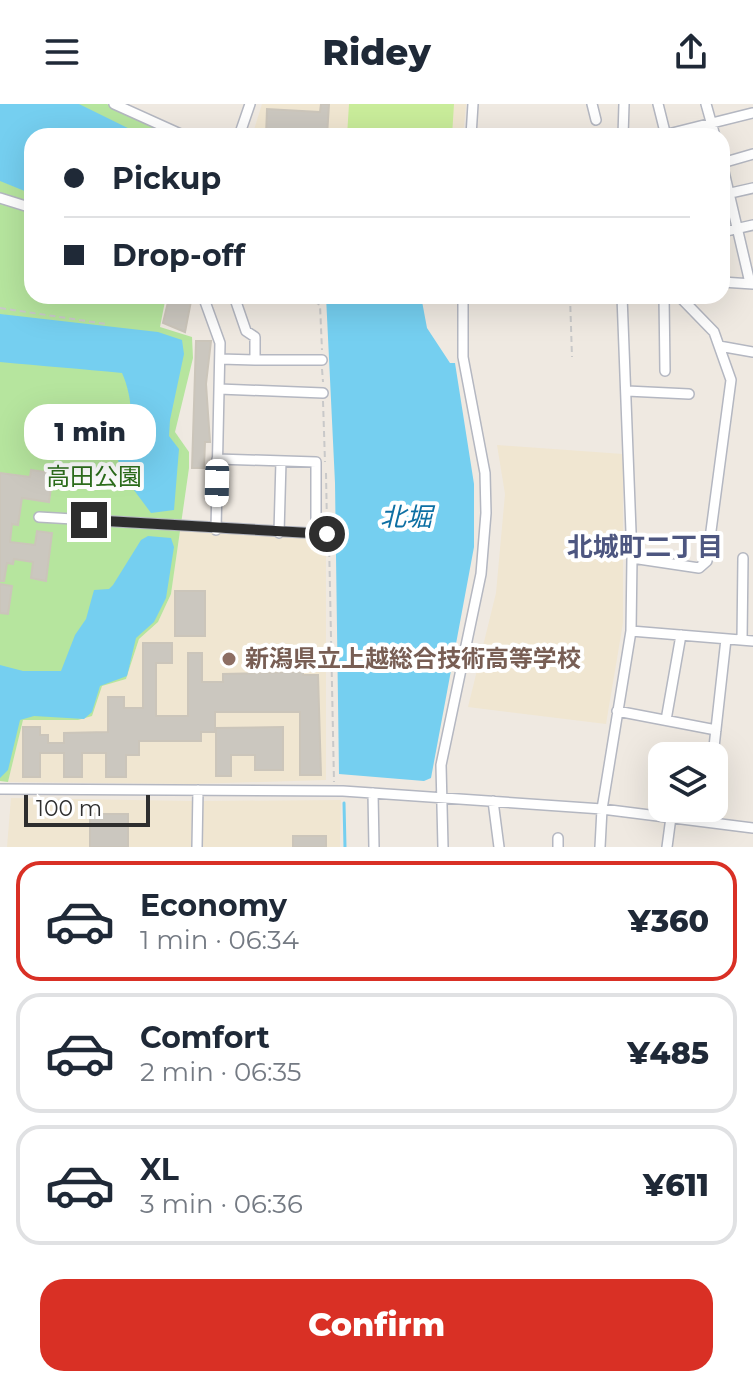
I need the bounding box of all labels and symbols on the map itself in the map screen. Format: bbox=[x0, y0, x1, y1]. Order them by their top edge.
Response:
callout: 1 min bbox=[23, 404, 155, 460]
car bbox=[205, 459, 229, 507]
park label: 高田公園 bbox=[46, 462, 142, 491]
water label: 北堀 bbox=[380, 501, 436, 533]
route end bbox=[71, 502, 107, 538]
route start bbox=[309, 516, 345, 552]
district label: 北城町二丁目 bbox=[567, 531, 723, 563]
place label: 新潟県立上越総合技術高等学校 bbox=[245, 644, 581, 673]
marker: 新潟県立上越総合技術高等学校 bbox=[220, 650, 238, 668]
scale bar bbox=[24, 791, 150, 827]

